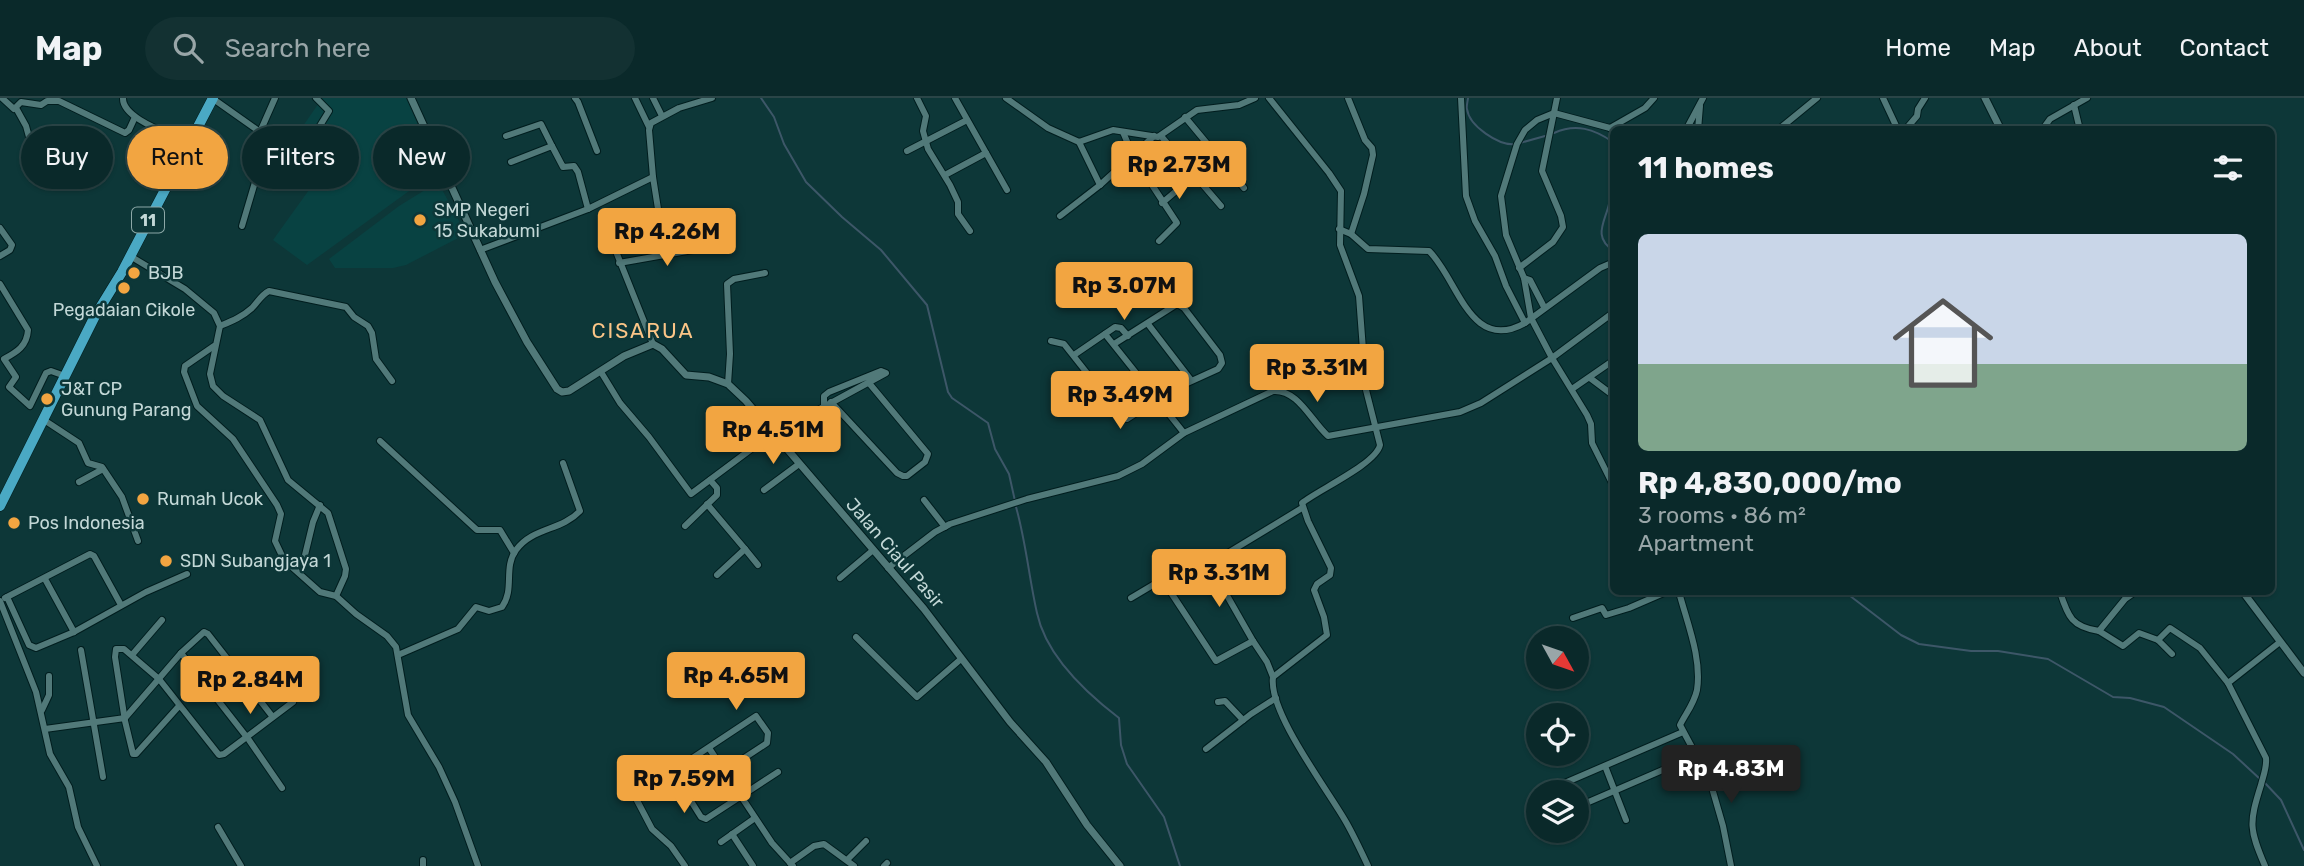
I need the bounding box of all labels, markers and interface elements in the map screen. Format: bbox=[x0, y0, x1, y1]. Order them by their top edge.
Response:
search box bbox=[145, 17, 635, 80]
text: Map bbox=[35, 29, 103, 68]
icon: search bbox=[169, 29, 207, 67]
text: Search here bbox=[225, 33, 370, 64]
text: Home bbox=[1885, 34, 1951, 62]
text: Map bbox=[1989, 34, 2036, 62]
text: About bbox=[2074, 34, 2142, 62]
text: Contact bbox=[2180, 34, 2269, 62]
chip: Buy bbox=[21, 126, 113, 189]
chip: Rent bbox=[127, 126, 228, 189]
chip: Filters bbox=[242, 126, 359, 189]
chip: New bbox=[373, 126, 470, 189]
pin: Rp 2.73M bbox=[1107, 141, 1251, 201]
icon: filters bbox=[2209, 149, 2247, 187]
text: Rp 2.73M bbox=[1127, 150, 1231, 178]
text: 11 homes bbox=[1638, 150, 1774, 186]
place label: SMP Negeri 15 Sukabumi bbox=[434, 199, 540, 242]
road number: 11 bbox=[132, 208, 164, 232]
pin: Rp 4.26M bbox=[595, 208, 739, 268]
marker: SMP Negeri 15 Sukabumi bbox=[412, 212, 428, 228]
text: Rp 4.26M bbox=[614, 217, 720, 245]
place label: BJB bbox=[148, 262, 183, 284]
pin: Rp 3.07M bbox=[1052, 262, 1196, 322]
marker: BJB bbox=[126, 265, 142, 281]
text: Rp 3.07M bbox=[1072, 271, 1176, 299]
marker: Pegadaian Cikole bbox=[116, 280, 132, 296]
icon: home bbox=[1880, 280, 2006, 406]
place label: Pegadaian Cikole bbox=[53, 299, 195, 321]
district label: CISARUA bbox=[592, 318, 694, 343]
pin: Rp 3.31M bbox=[1245, 344, 1389, 404]
text: Rp 3.31M bbox=[1266, 353, 1368, 381]
pin: Rp 3.49M bbox=[1048, 372, 1192, 431]
place label: J&T CP Gunung Parang bbox=[61, 378, 192, 421]
text: Rp 3.49M bbox=[1067, 380, 1173, 408]
marker: J&T CP Gunung Parang bbox=[39, 391, 55, 407]
pin: Rp 4.51M bbox=[701, 406, 845, 466]
text: Rp 4.51M bbox=[722, 415, 824, 443]
text: Rp 4,830,000/mo bbox=[1638, 465, 1902, 501]
place label: Rumah Ucok bbox=[157, 488, 264, 510]
marker: Rumah Ucok bbox=[135, 491, 151, 507]
street label: Jalan Ciaul Pasir bbox=[841, 494, 949, 613]
text: 3 rooms · 86 m² bbox=[1638, 501, 1806, 529]
place label: Pos Indonesia bbox=[28, 512, 145, 534]
marker: Pos Indonesia bbox=[6, 515, 22, 531]
text: Apartment bbox=[1638, 529, 1754, 557]
place label: SDN Subangjaya 1 bbox=[180, 550, 331, 572]
pin: Rp 3.31M bbox=[1147, 550, 1291, 609]
marker: SDN Subangjaya 1 bbox=[158, 553, 174, 569]
text: Rp 3.31M bbox=[1168, 558, 1270, 586]
north arrow bbox=[1526, 626, 1589, 690]
map controls bbox=[1526, 626, 1589, 843]
pin: Rp 4.65M bbox=[664, 652, 808, 712]
pin: Rp 2.84M bbox=[178, 656, 322, 716]
text: Rp 4.65M bbox=[683, 661, 789, 689]
text: Rp 2.84M bbox=[196, 665, 304, 693]
button: locate bbox=[1526, 703, 1589, 766]
pin: Rp 4.83M bbox=[1659, 746, 1803, 805]
text: Rp 4.83M bbox=[1677, 754, 1785, 782]
pin: Rp 7.59M bbox=[612, 756, 756, 815]
text: Rp 7.59M bbox=[633, 764, 735, 792]
button: layers bbox=[1526, 780, 1589, 843]

